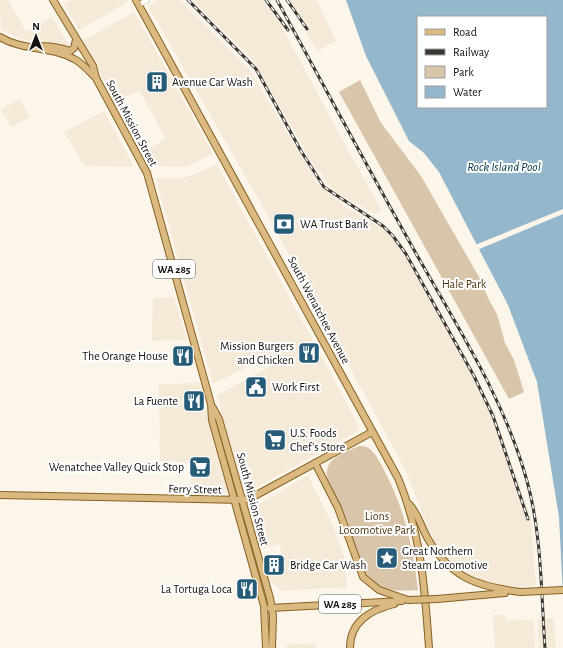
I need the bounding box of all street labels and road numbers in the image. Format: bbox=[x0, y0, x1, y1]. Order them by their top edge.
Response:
street label: South Mission Street bbox=[104, 78, 160, 168]
street label: South Wenatchee Avenue bbox=[286, 254, 352, 366]
road number: WA 285 bbox=[153, 260, 195, 278]
street label: South Mission Street bbox=[235, 451, 271, 547]
street label: Ferry Street bbox=[168, 483, 222, 496]
road number: WA 285 bbox=[319, 595, 361, 613]

